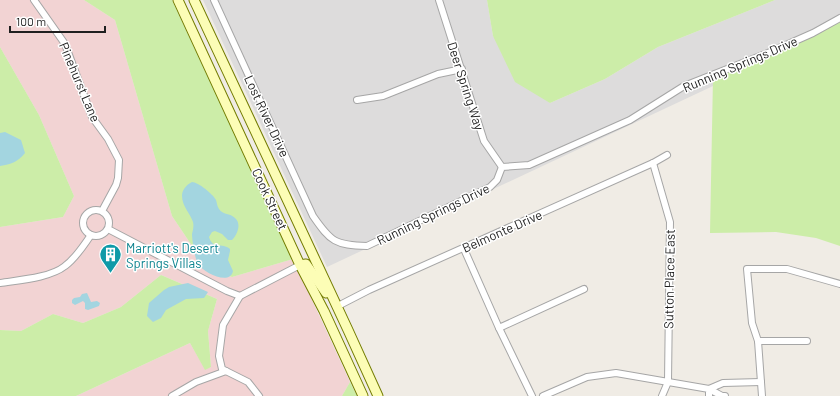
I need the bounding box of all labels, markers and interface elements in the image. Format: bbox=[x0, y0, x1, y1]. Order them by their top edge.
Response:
scale bar bbox=[10, 8, 105, 34]
text: 100 m bbox=[16, 14, 46, 28]
street label: Running Springs Drive bbox=[680, 33, 800, 95]
street label: Pinehurst Lane bbox=[56, 40, 104, 124]
street label: Deer Spring Way bbox=[444, 40, 488, 132]
street label: Lost River Drive bbox=[241, 73, 293, 160]
street label: Cook Street bbox=[249, 165, 291, 233]
street label: Running Springs Drive bbox=[374, 180, 492, 248]
street label: Belmonte Drive bbox=[460, 206, 545, 256]
street label: Sutton Place East bbox=[660, 229, 678, 329]
place label: Marriott's Desert Springs Villas bbox=[126, 240, 219, 271]
building icon: Marriott's Desert Springs Villas bbox=[98, 242, 124, 275]

